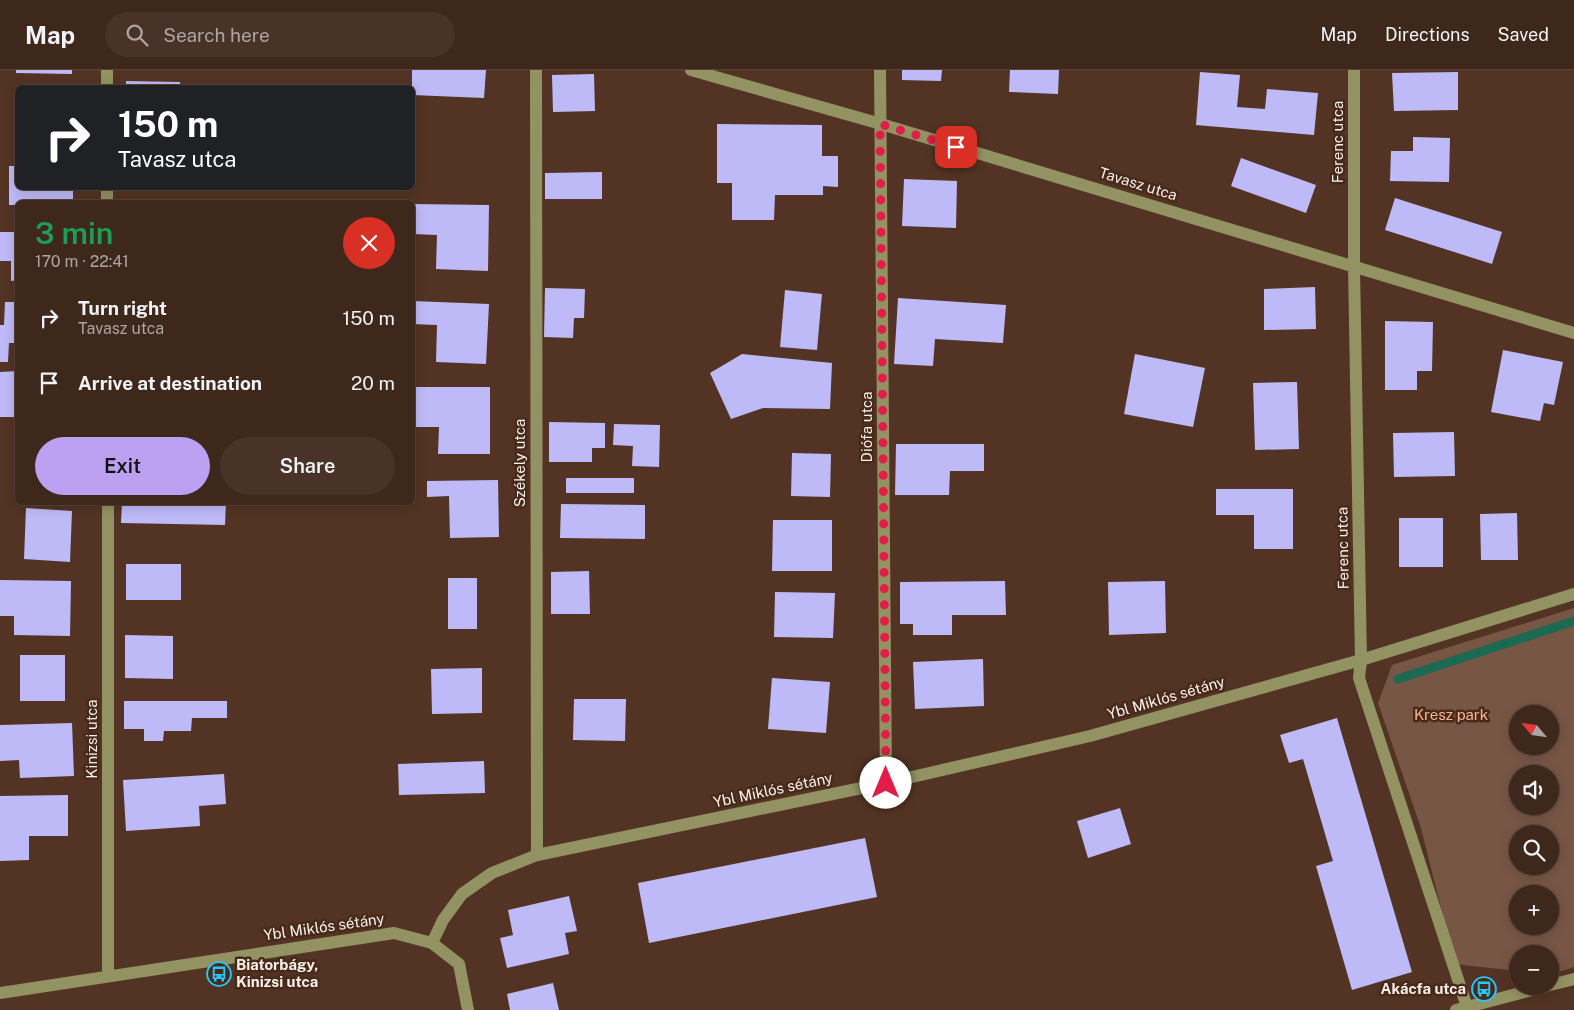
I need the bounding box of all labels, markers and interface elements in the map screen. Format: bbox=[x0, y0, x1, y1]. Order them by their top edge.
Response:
search box bbox=[105, 12, 455, 57]
text: Map bbox=[25, 21, 75, 49]
icon: search bbox=[123, 21, 151, 49]
text: Search here bbox=[163, 24, 270, 46]
text: Map bbox=[1320, 24, 1357, 45]
text: Directions bbox=[1385, 24, 1470, 45]
text: Saved bbox=[1498, 24, 1549, 45]
street label: Ferenc utca bbox=[1329, 101, 1346, 183]
text: 150 m bbox=[118, 104, 218, 145]
icon: right bbox=[35, 105, 100, 170]
pin bbox=[935, 126, 977, 168]
icon: arrive bbox=[942, 133, 970, 161]
text: Tavasz utca bbox=[118, 146, 236, 172]
street label: Tavasz utca bbox=[1097, 164, 1179, 203]
text: 3 min bbox=[35, 215, 113, 251]
button: close bbox=[343, 217, 395, 269]
text: 170 m · 22:41 bbox=[35, 252, 129, 271]
text: Turn right bbox=[78, 297, 167, 319]
icon: right bbox=[35, 304, 63, 332]
text: 150 m bbox=[342, 307, 395, 329]
text: Tavasz utca bbox=[78, 319, 164, 338]
icon: arrive bbox=[35, 369, 63, 397]
text: Arrive at destination bbox=[78, 372, 262, 394]
text: 20 m bbox=[351, 372, 395, 394]
street label: Diófa utca bbox=[858, 392, 875, 462]
street label: Székely utca bbox=[511, 419, 528, 507]
button: Exit bbox=[35, 437, 210, 495]
button: Share bbox=[220, 437, 395, 495]
street label: Ferenc utca bbox=[1333, 507, 1352, 589]
street label: Ybl Miklós sétány bbox=[1105, 673, 1227, 722]
street label: Kinizsi utca bbox=[83, 699, 100, 779]
north arrow bbox=[1509, 705, 1559, 755]
map controls bbox=[1509, 705, 1559, 995]
park label: Kresz park bbox=[1414, 706, 1488, 723]
position arrow bbox=[859, 756, 911, 808]
button: sound bbox=[1509, 765, 1559, 815]
street label: Ybl Miklós sétány bbox=[712, 769, 834, 810]
button: search bbox=[1509, 825, 1559, 875]
button: + bbox=[1509, 885, 1559, 935]
street label: Ybl Miklós sétány bbox=[263, 910, 385, 943]
button: − bbox=[1509, 945, 1559, 995]
place label: Biatorbágy, Kinizsi utca bbox=[236, 956, 318, 990]
bus stop icon: Biatorbágy, Kinizsi utca bbox=[206, 961, 232, 987]
bus stop icon: Akácfa utca bbox=[1471, 976, 1497, 1002]
place label: Akácfa utca bbox=[1381, 980, 1466, 997]

